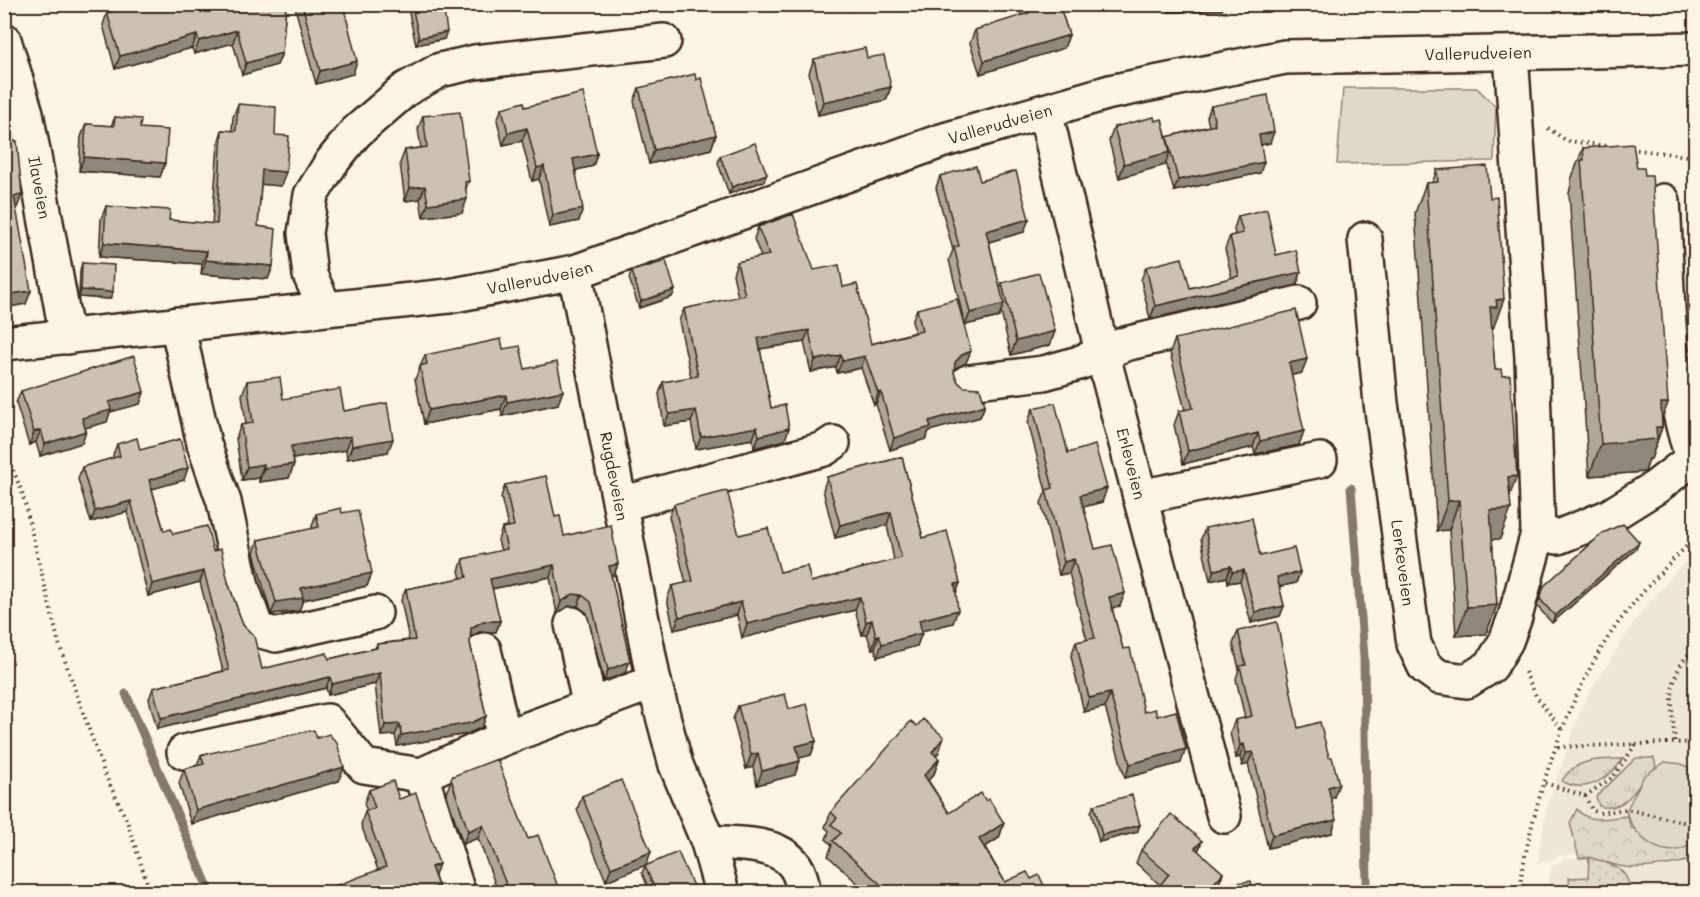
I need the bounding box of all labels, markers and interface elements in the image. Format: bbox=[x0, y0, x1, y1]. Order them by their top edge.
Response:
street label: Vallerudveien bbox=[1424, 41, 1532, 64]
street label: Vallerudveien bbox=[946, 98, 1054, 148]
street label: Ilaveien bbox=[24, 155, 56, 220]
street label: Vallerudveien bbox=[485, 256, 595, 299]
street label: Erleveien bbox=[1112, 425, 1151, 502]
street label: Rugdeveien bbox=[596, 430, 634, 523]
street label: Lerkeveien bbox=[1387, 518, 1420, 607]

